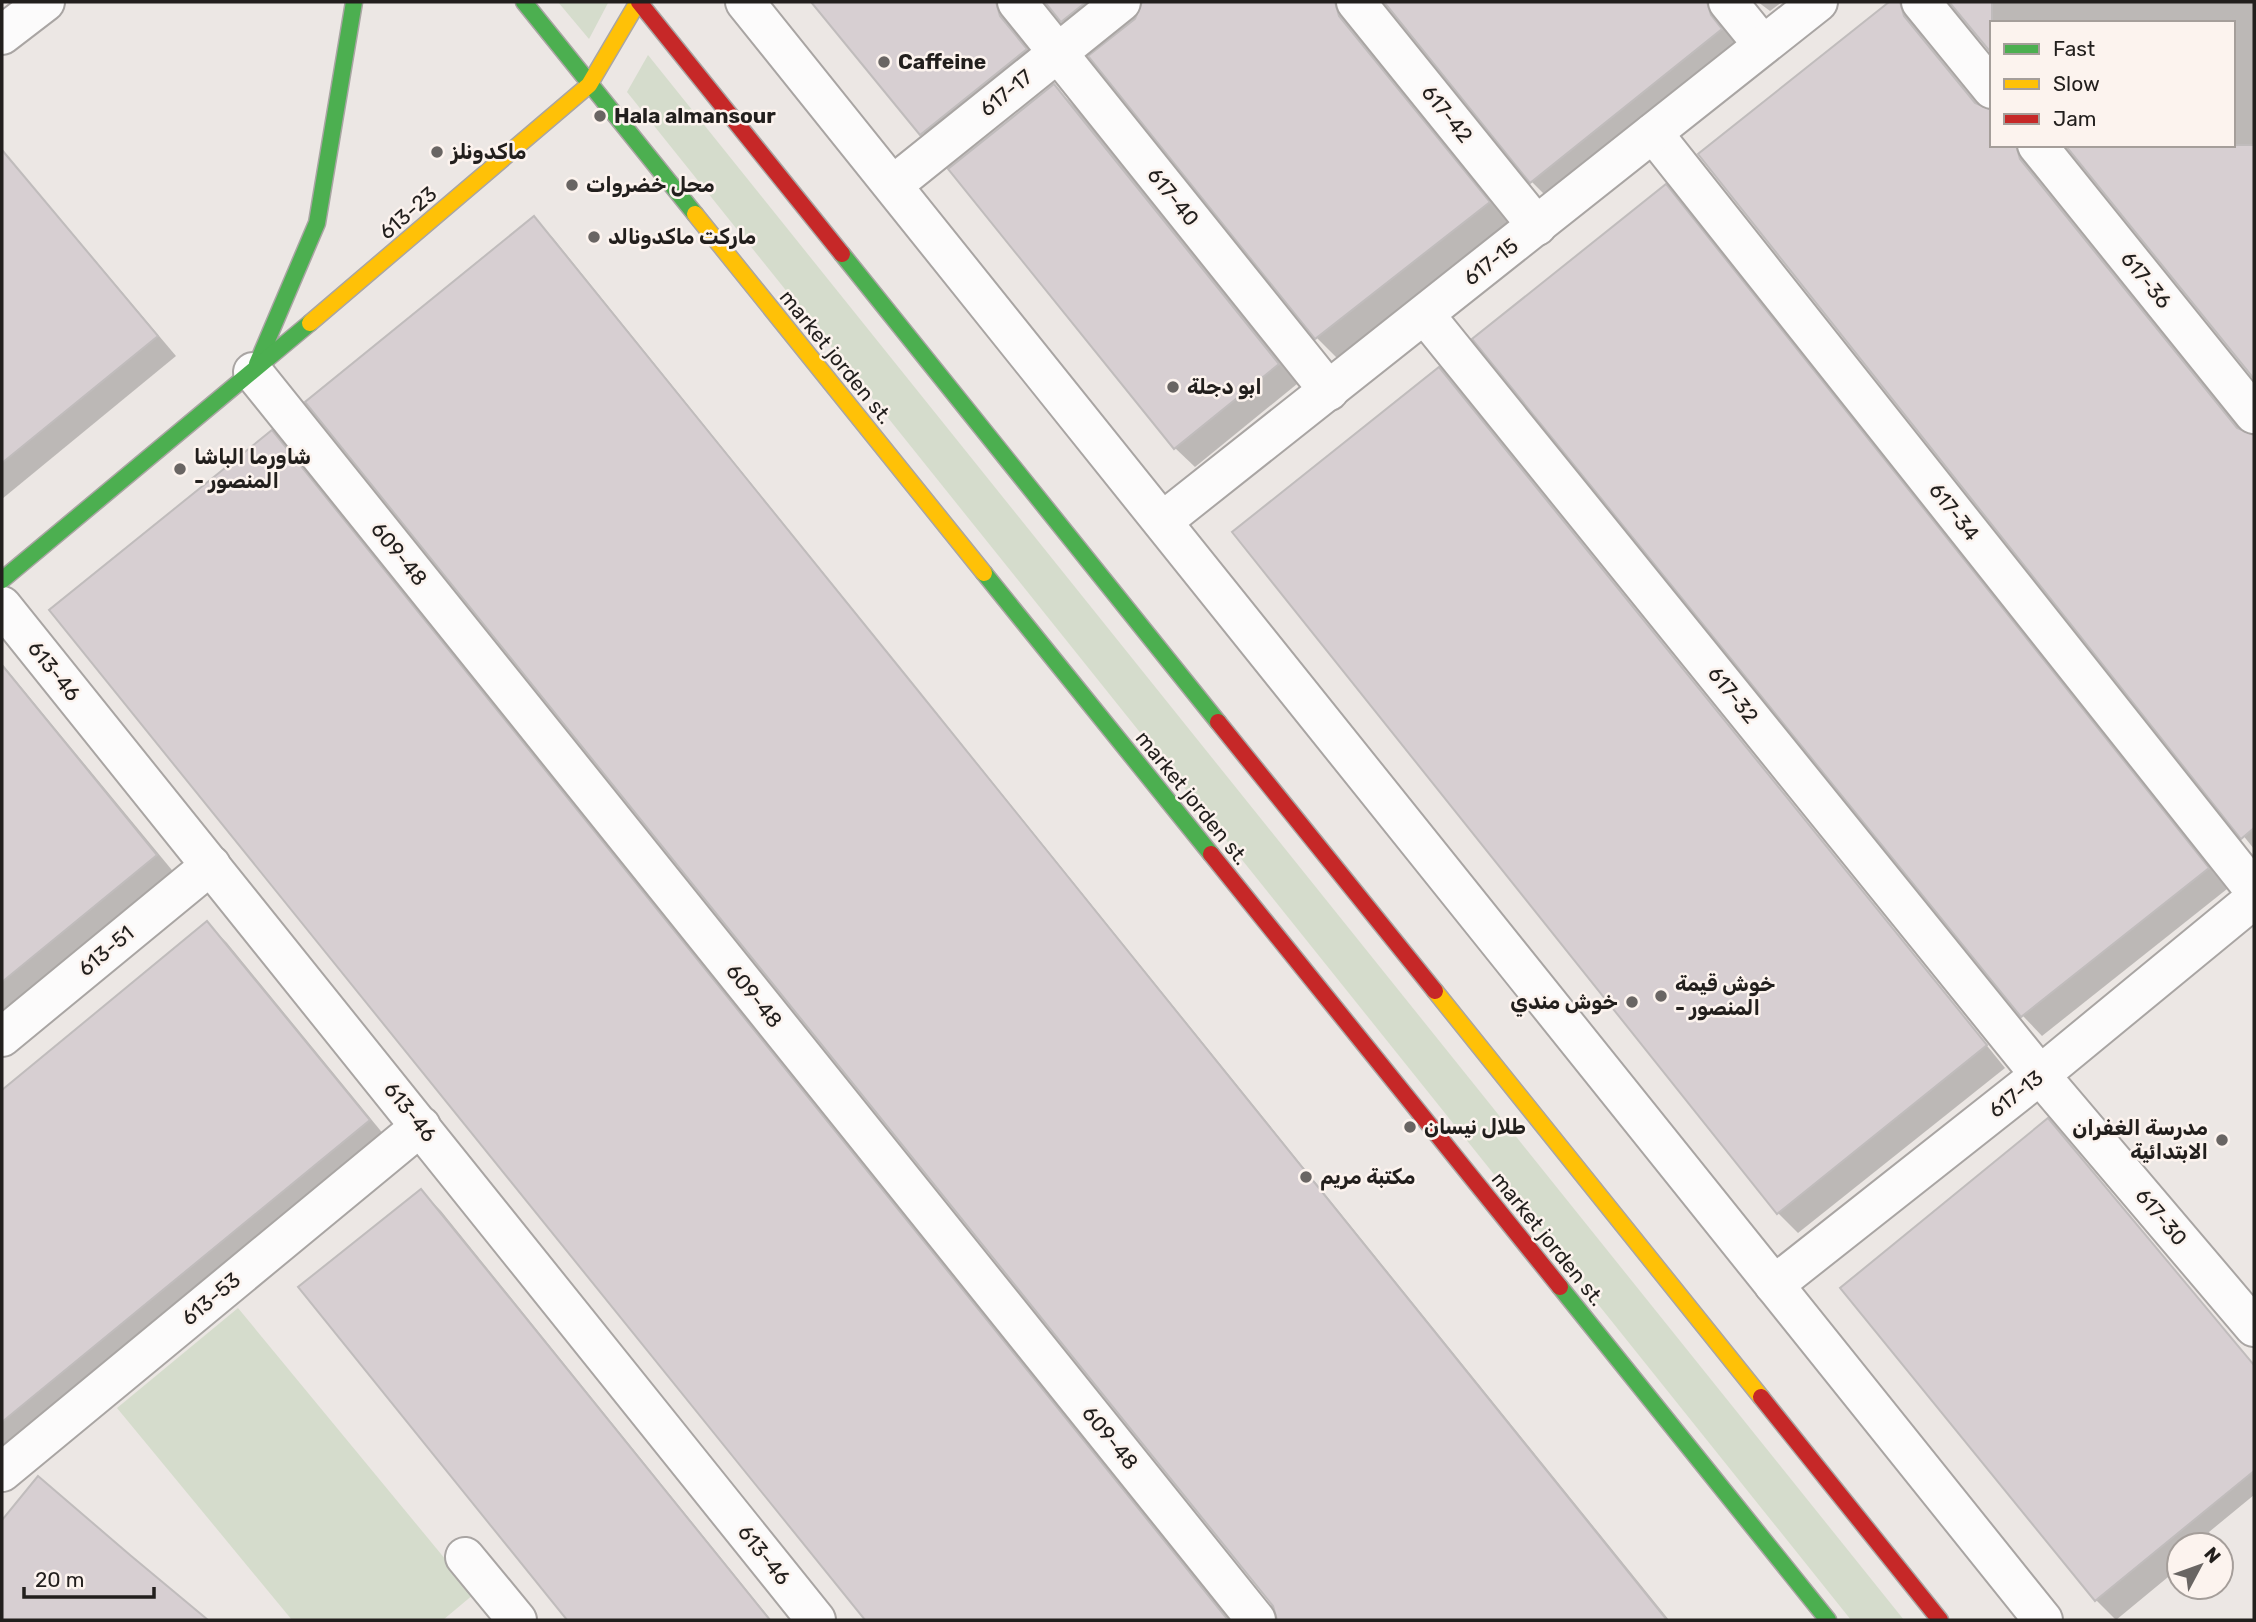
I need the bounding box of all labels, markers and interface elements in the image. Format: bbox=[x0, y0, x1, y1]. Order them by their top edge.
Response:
legend bbox=[1990, 21, 2235, 147]
text: Fast bbox=[2053, 36, 2095, 61]
place label: Caffeine bbox=[898, 49, 986, 74]
marker: Caffeine bbox=[876, 54, 892, 70]
street label: 617-17 bbox=[974, 64, 1037, 121]
text: Slow bbox=[2053, 71, 2100, 96]
street label: 617-42 bbox=[1417, 80, 1478, 147]
place label: Hala almansour bbox=[614, 103, 776, 128]
text: Jam bbox=[2053, 106, 2097, 131]
marker: Hala almansour bbox=[592, 108, 608, 124]
place label: ماكدونلز bbox=[449, 139, 527, 165]
marker: ماكدونلز bbox=[429, 144, 445, 160]
street label: 617-40 bbox=[1142, 162, 1204, 231]
place label: محل خضروات bbox=[586, 172, 715, 198]
marker: محل خضروات bbox=[564, 177, 580, 193]
street label: 613-23 bbox=[374, 181, 442, 244]
place label: ماركت ماكدونالد bbox=[608, 224, 756, 249]
marker: ماركت ماكدونالد bbox=[586, 229, 602, 245]
street label: 617-15 bbox=[1459, 233, 1523, 291]
street label: 617-36 bbox=[2116, 246, 2177, 313]
street label: market jorden st. bbox=[775, 285, 898, 429]
place label: ابو دجلة bbox=[1187, 374, 1262, 400]
marker: ابو دجلة bbox=[1165, 379, 1181, 395]
place label: شاورما الباشا - المنصور bbox=[194, 444, 311, 494]
marker: شاورما الباشا - المنصور bbox=[172, 461, 188, 477]
street label: 617-34 bbox=[1924, 478, 1985, 546]
street label: 609-48 bbox=[366, 517, 433, 591]
street label: 613-46 bbox=[23, 636, 86, 706]
street label: 617-32 bbox=[1703, 661, 1764, 728]
street label: market jorden st. bbox=[1131, 726, 1254, 870]
street label: 613-51 bbox=[73, 920, 139, 981]
street label: 609-48 bbox=[721, 959, 788, 1033]
place label: خوش قيمة - المنصور bbox=[1675, 971, 1776, 1021]
marker: خوش قيمة - المنصور bbox=[1653, 988, 1669, 1004]
place label: خوش مندي bbox=[1510, 989, 1618, 1017]
marker: خوش مندي bbox=[1624, 994, 1640, 1010]
street label: 617-13 bbox=[1983, 1065, 2048, 1123]
street label: 613-46 bbox=[379, 1077, 442, 1147]
place label: طلال نيسان bbox=[1424, 1114, 1526, 1139]
place label: مدرسة الغفران الابتدائية bbox=[2072, 1115, 2208, 1164]
marker: طلال نيسان bbox=[1402, 1119, 1418, 1135]
marker: مدرسة الغفران الابتدائية bbox=[2214, 1132, 2230, 1148]
place label: مكتبة مريم bbox=[1320, 1164, 1416, 1191]
street label: market jorden st. bbox=[1487, 1167, 1610, 1311]
marker: مكتبة مريم bbox=[1298, 1169, 1314, 1185]
street label: 617-30 bbox=[2130, 1183, 2192, 1250]
street label: 613-53 bbox=[176, 1267, 245, 1330]
street label: 609-48 bbox=[1077, 1401, 1144, 1475]
street label: 613-46 bbox=[733, 1520, 796, 1590]
north arrow bbox=[2165, 1531, 2235, 1601]
text: N bbox=[2199, 1542, 2226, 1568]
scale bar bbox=[24, 1556, 154, 1600]
text: 20 m bbox=[35, 1567, 84, 1592]

